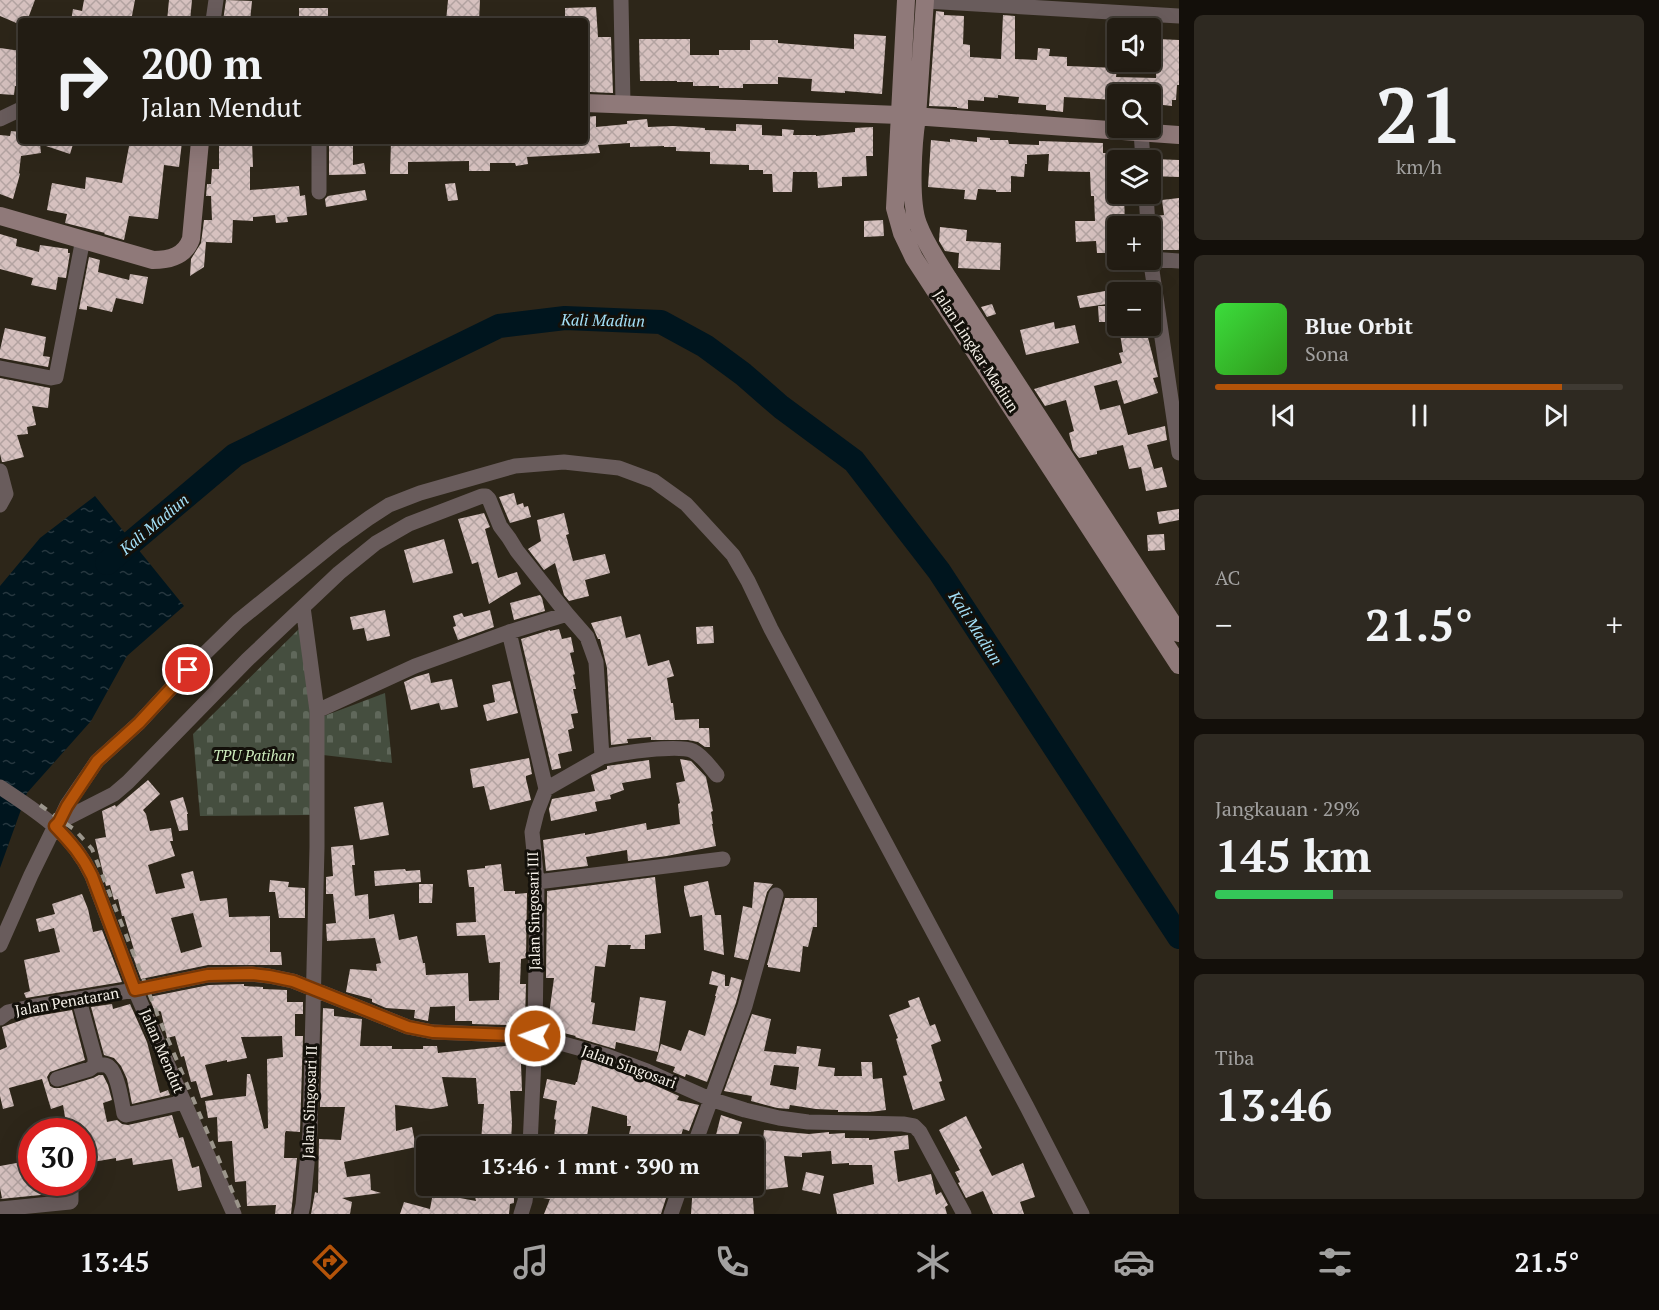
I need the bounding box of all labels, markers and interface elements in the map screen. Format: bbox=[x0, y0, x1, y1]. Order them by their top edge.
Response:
map controls bbox=[1107, 18, 1161, 336]
button: sound bbox=[1107, 18, 1161, 72]
text: 200 m bbox=[141, 35, 262, 91]
icon: right bbox=[42, 42, 120, 120]
text: 21 bbox=[1375, 62, 1463, 165]
button: search bbox=[1107, 84, 1161, 138]
text: Jalan Mendut bbox=[141, 89, 302, 125]
button: layers bbox=[1107, 150, 1161, 204]
text: km/h bbox=[1396, 153, 1442, 180]
button: + bbox=[1107, 216, 1161, 270]
button: − bbox=[1107, 282, 1161, 336]
street label: Jalan Lingkar Madiun bbox=[930, 285, 1024, 416]
water label: Kali Madiun bbox=[560, 308, 645, 332]
text: Blue Orbit bbox=[1305, 311, 1413, 340]
text: Sona bbox=[1305, 340, 1349, 367]
icon: previous bbox=[1267, 399, 1300, 432]
icon: pause bbox=[1403, 399, 1436, 432]
icon: next bbox=[1539, 399, 1572, 432]
water label: Kali Madiun bbox=[114, 489, 193, 560]
text: AC bbox=[1215, 564, 1240, 591]
water label: Kali Madiun bbox=[943, 586, 1008, 669]
text: 21.5° bbox=[1365, 594, 1473, 654]
text: − bbox=[1215, 603, 1233, 646]
text: + bbox=[1605, 603, 1623, 646]
pin bbox=[162, 644, 213, 695]
icon: arrive bbox=[171, 653, 204, 686]
park label: TPU Patihan bbox=[213, 745, 295, 765]
text: Jangkauan · 29% bbox=[1215, 795, 1360, 822]
text: 145 km bbox=[1215, 825, 1371, 885]
street label: Jalan Singosari III bbox=[522, 851, 544, 971]
street label: Jalan Penataran bbox=[13, 982, 120, 1020]
position arrow bbox=[503, 1004, 567, 1068]
street label: Jalan Mendut bbox=[136, 1006, 190, 1096]
street label: Jalan Singosari bbox=[579, 1040, 679, 1092]
text: Tiba bbox=[1215, 1044, 1254, 1071]
street label: Jalan Singosari II bbox=[297, 1045, 321, 1159]
text: 13:46 bbox=[1215, 1074, 1332, 1134]
speed limit sign: 30 bbox=[18, 1118, 96, 1196]
text: 13:46 · 1 mnt · 390 m bbox=[480, 1151, 700, 1180]
icon: directions bbox=[309, 1241, 351, 1283]
icon: music bbox=[510, 1241, 552, 1283]
icon: phone bbox=[711, 1241, 753, 1283]
icon: climate bbox=[912, 1241, 954, 1283]
icon: car bbox=[1113, 1241, 1155, 1283]
icon: filters bbox=[1314, 1241, 1356, 1283]
text: 13:45 bbox=[79, 1244, 150, 1280]
text: 21.5° bbox=[1515, 1244, 1579, 1280]

